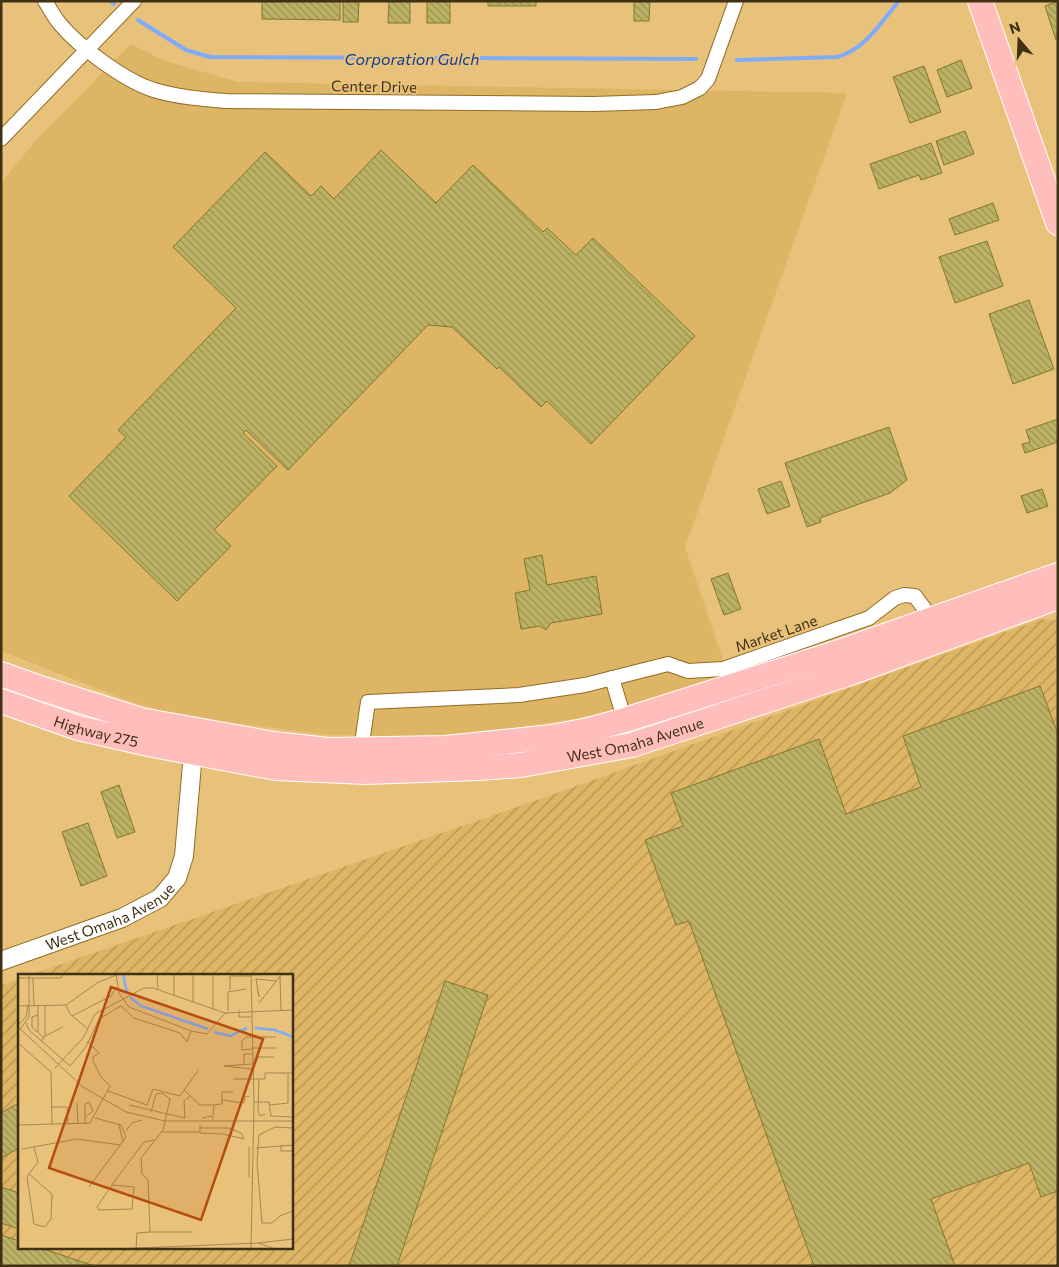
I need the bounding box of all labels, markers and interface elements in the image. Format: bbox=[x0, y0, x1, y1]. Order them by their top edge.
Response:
north arrow bbox=[994, 15, 1044, 65]
text: N bbox=[1007, 17, 1022, 37]
water label: Corporation Gulch bbox=[345, 49, 479, 68]
street label: Center Drive bbox=[331, 76, 417, 96]
street label: Market Lane bbox=[733, 611, 819, 655]
street label: Highway 275 bbox=[51, 711, 140, 750]
street label: West Omaha Avenue bbox=[565, 713, 706, 766]
street label: West Omaha Avenue bbox=[43, 879, 178, 954]
inset map bbox=[18, 974, 292, 1250]

